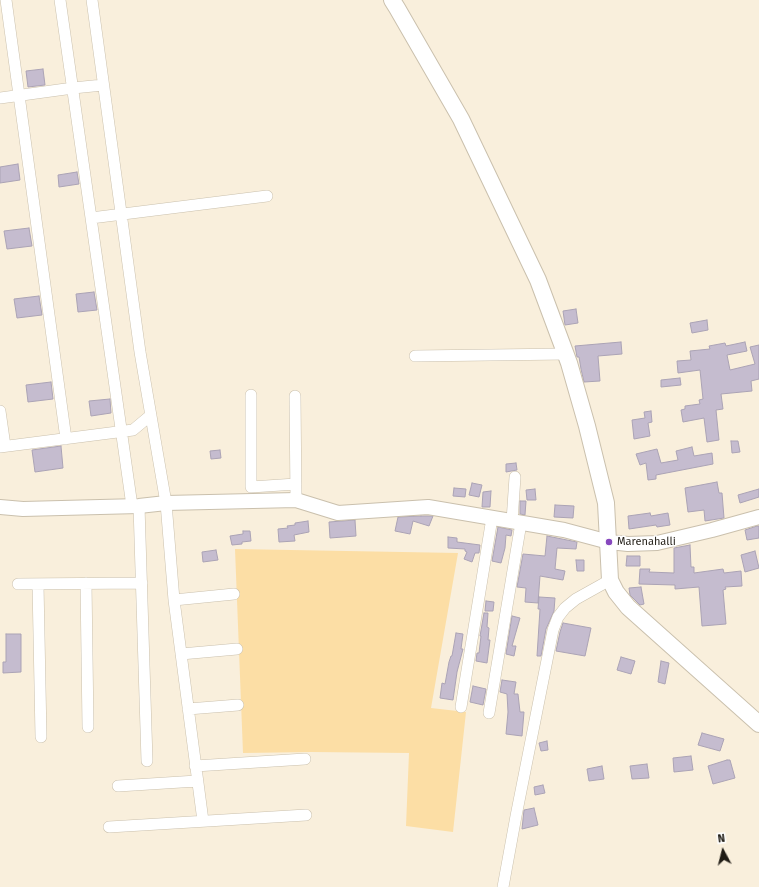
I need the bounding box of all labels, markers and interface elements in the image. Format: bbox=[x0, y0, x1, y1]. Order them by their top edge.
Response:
place label: Marenahalli bbox=[617, 535, 676, 549]
marker: Marenahalli bbox=[604, 537, 614, 547]
north arrow bbox=[703, 831, 743, 871]
text: N bbox=[717, 832, 726, 845]

